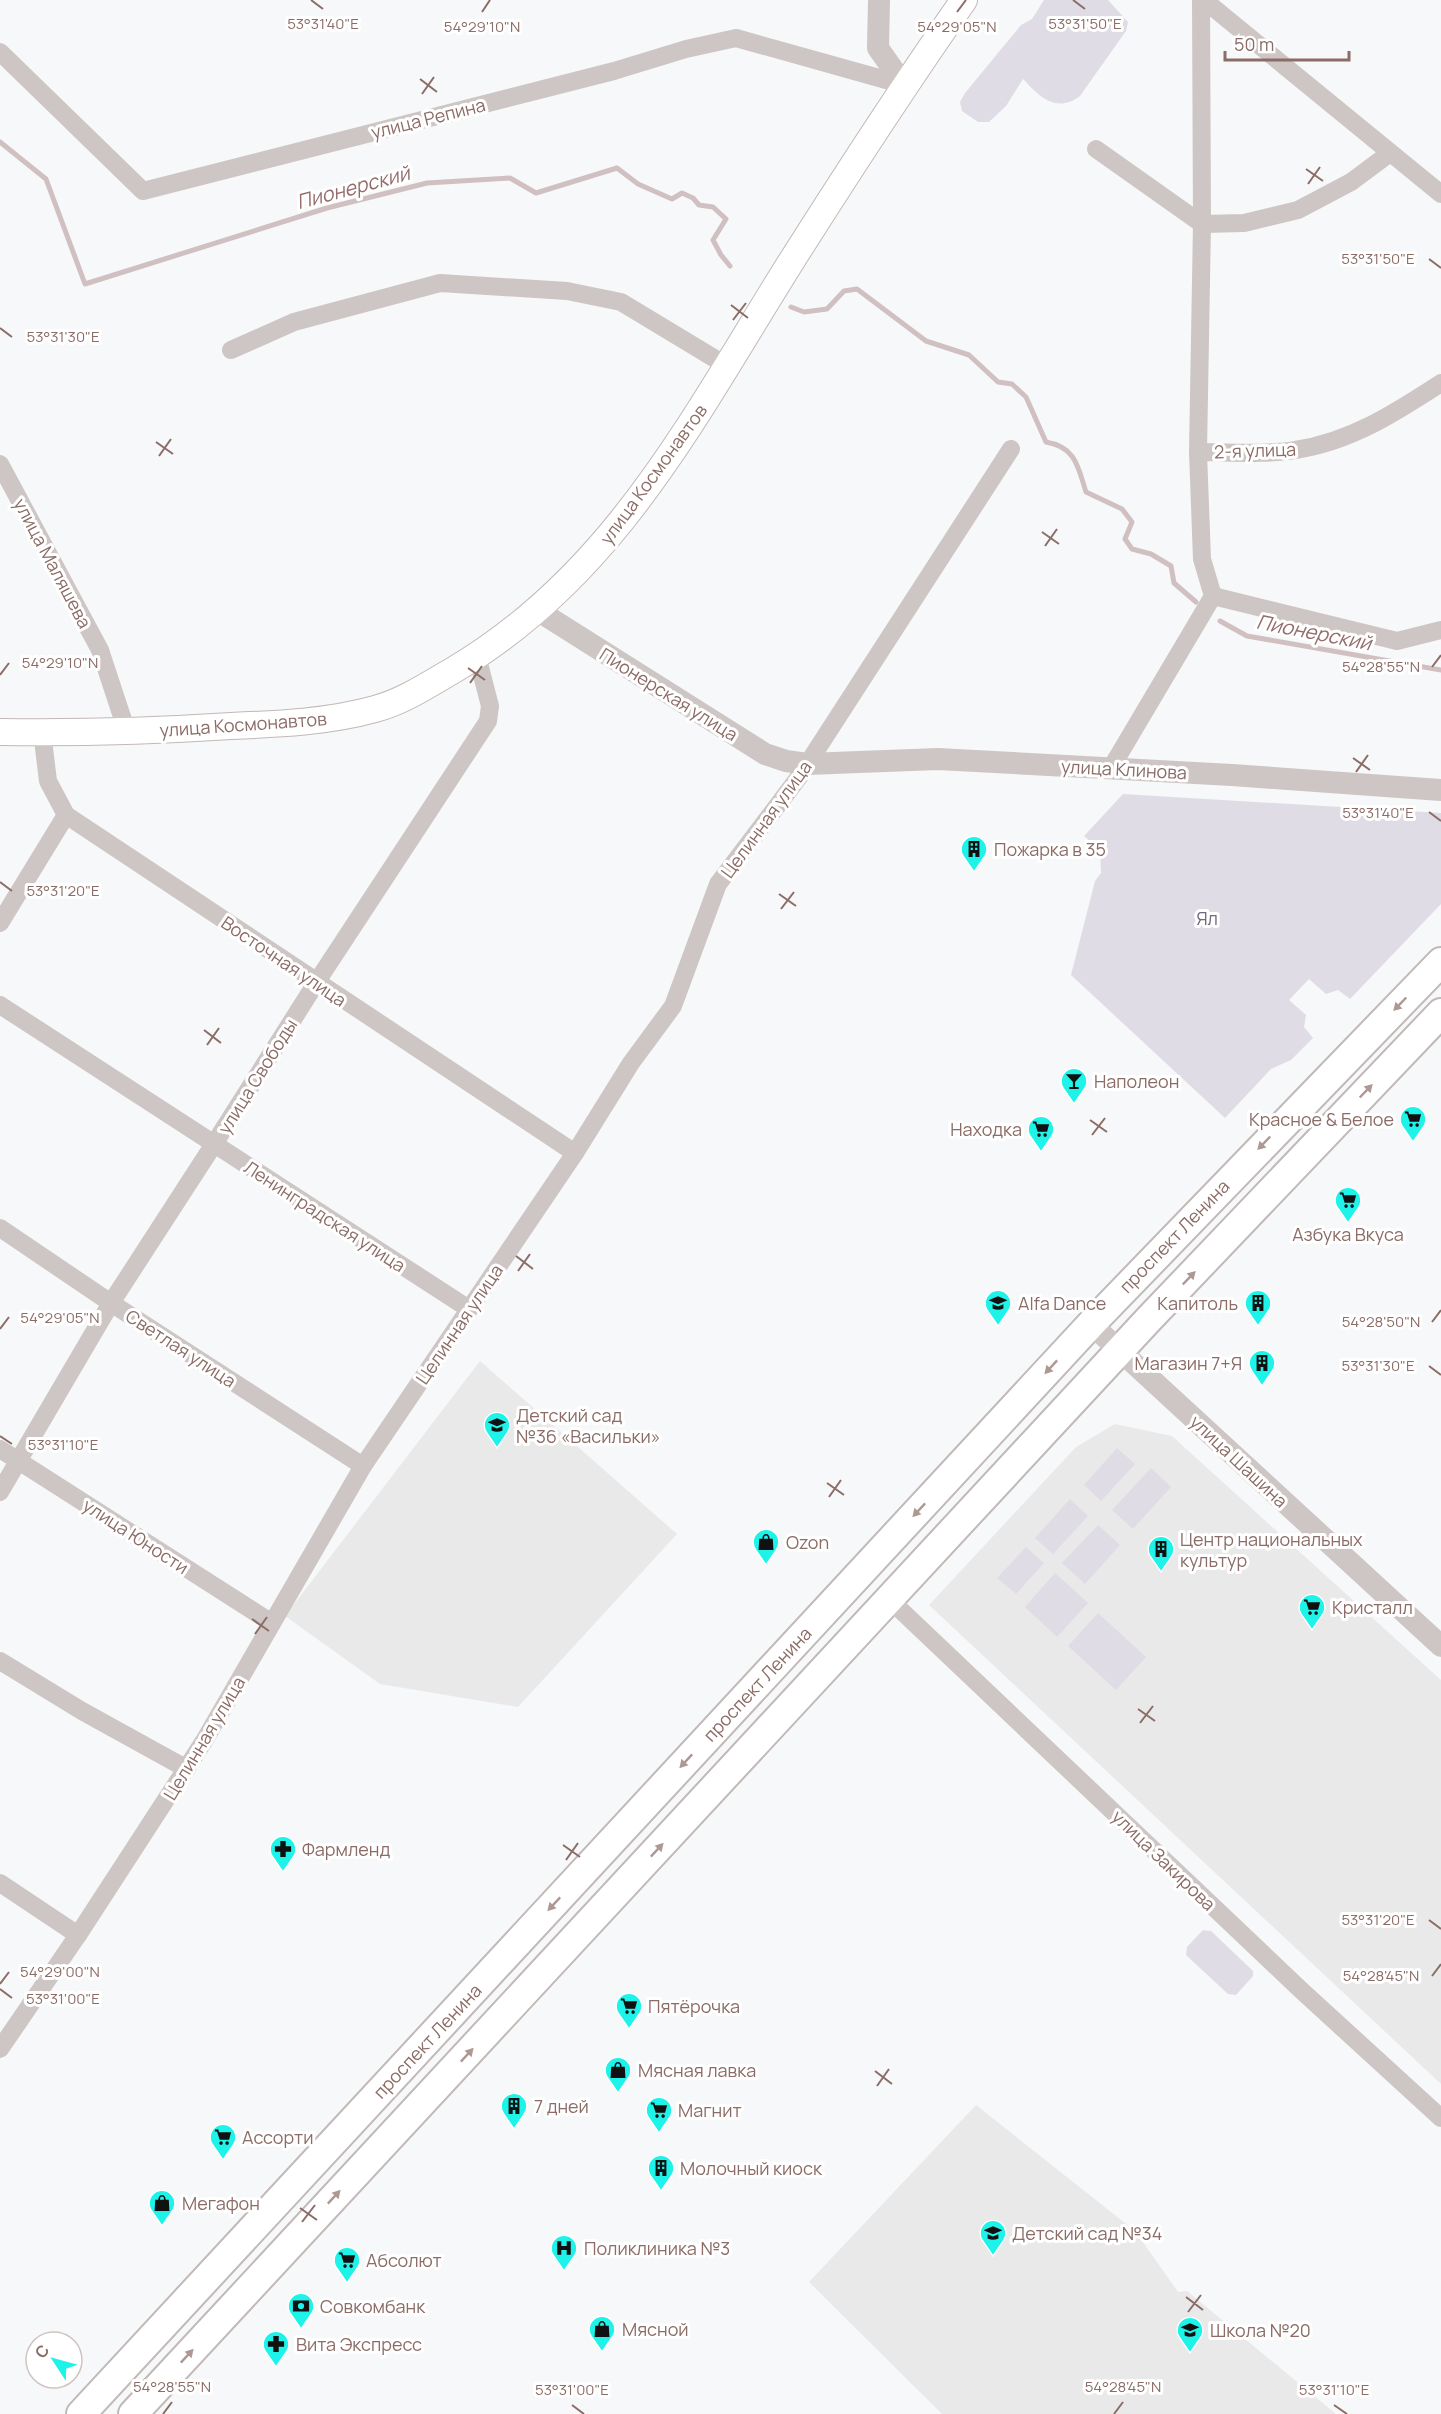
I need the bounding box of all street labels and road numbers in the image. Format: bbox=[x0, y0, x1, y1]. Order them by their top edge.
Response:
street label: улица Репина bbox=[368, 92, 488, 144]
street label: улица Космонавтов bbox=[594, 399, 712, 549]
street label: 2-я улица bbox=[1213, 437, 1297, 463]
street label: улица Маляшева bbox=[9, 494, 97, 632]
street label: Пионерская улица bbox=[595, 642, 743, 746]
street label: улица Космонавтов bbox=[159, 706, 328, 742]
street label: улица Клинова bbox=[1060, 754, 1188, 784]
street label: Целинная улица bbox=[715, 755, 817, 883]
street label: Восточная улица bbox=[217, 910, 351, 1012]
street label: улица Свободы bbox=[212, 1014, 302, 1138]
street label: Ленинградская улица bbox=[240, 1155, 410, 1277]
street label: проспект Ленина bbox=[1114, 1174, 1234, 1298]
street label: Целинная улица bbox=[410, 1259, 508, 1389]
street label: Светлая улица bbox=[121, 1303, 241, 1393]
street label: улица Шашина bbox=[1185, 1409, 1293, 1513]
street label: улица Юности bbox=[79, 1493, 193, 1579]
street label: проспект Ленина bbox=[698, 1621, 816, 1747]
street label: Целинная улица bbox=[158, 1672, 250, 1804]
street label: улица Закирова bbox=[1107, 1804, 1221, 1916]
street label: проспект Ленина bbox=[368, 1978, 486, 2104]

